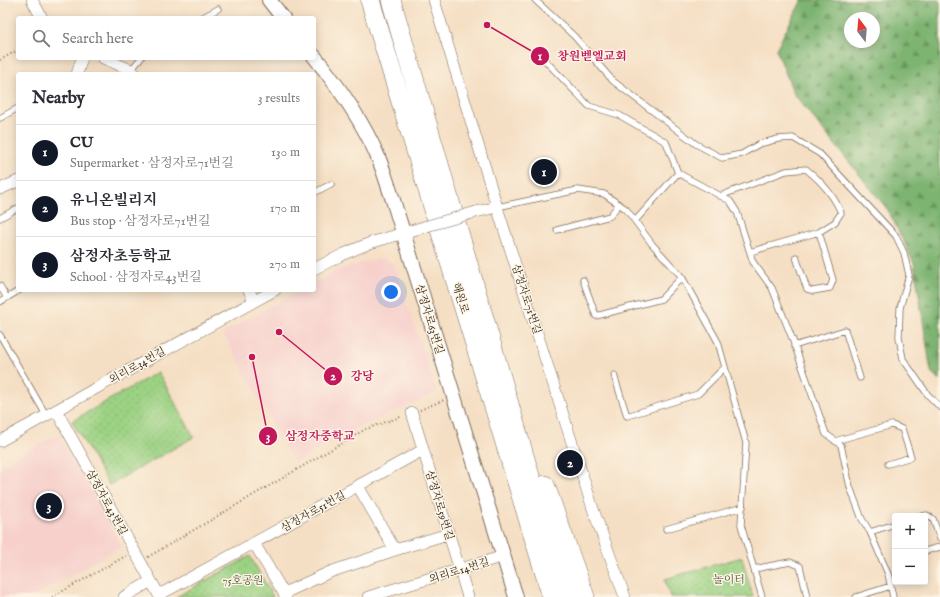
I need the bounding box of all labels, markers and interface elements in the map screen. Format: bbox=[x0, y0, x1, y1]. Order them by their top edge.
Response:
north arrow bbox=[844, 12, 880, 48]
search box bbox=[16, 16, 316, 60]
icon: search bbox=[30, 27, 52, 49]
text: Search here bbox=[62, 29, 133, 48]
callout: 창원벧엘교회 bbox=[530, 44, 635, 68]
text: 1 bbox=[538, 49, 543, 64]
text: 창원벧엘교회 bbox=[557, 49, 627, 64]
text: Nearby bbox=[32, 88, 85, 109]
text: 3 results bbox=[258, 90, 300, 107]
text: CU bbox=[70, 133, 93, 152]
text: 1 bbox=[43, 144, 47, 161]
text: 130 m bbox=[271, 144, 300, 161]
text: Supermarket · 삼정자로71번길 bbox=[70, 155, 234, 172]
pin: 1 bbox=[531, 157, 557, 187]
text: 유니온빌리지 bbox=[70, 191, 157, 210]
text: 2 bbox=[42, 200, 48, 217]
text: 170 m bbox=[270, 200, 300, 217]
text: Bus stop · 삼정자로71번길 bbox=[70, 213, 211, 230]
text: 삼정자초등학교 bbox=[70, 247, 171, 266]
text: 3 bbox=[43, 256, 47, 273]
text: 270 m bbox=[269, 256, 300, 273]
street label: 삼정자로71번길 bbox=[508, 262, 544, 336]
text: School · 삼정자로43번길 bbox=[70, 269, 202, 286]
street label: 해원로 bbox=[449, 281, 472, 316]
your location bbox=[381, 282, 401, 302]
street label: 삼정자로63번길 bbox=[412, 283, 446, 356]
street label: 외리로34번길 bbox=[107, 345, 168, 387]
callout: 강당 bbox=[323, 364, 382, 388]
text: 2 bbox=[330, 369, 336, 384]
text: 강당 bbox=[350, 369, 374, 384]
callout: 삼정자중학교 bbox=[258, 424, 363, 448]
text: 3 bbox=[266, 429, 270, 444]
text: 삼정자중학교 bbox=[285, 429, 355, 444]
pin: 2 bbox=[557, 448, 583, 478]
street label: 삼정자로43번길 bbox=[82, 467, 130, 538]
street label: 삼정자로59번길 bbox=[422, 469, 456, 542]
street label: 삼정자로51번길 bbox=[279, 488, 348, 535]
pin: 3 bbox=[36, 491, 62, 521]
map controls bbox=[892, 513, 928, 585]
button: + bbox=[892, 513, 928, 549]
button: − bbox=[892, 549, 928, 585]
street label: 외리로14번길 bbox=[427, 555, 491, 587]
park label: 놀이터 bbox=[713, 573, 745, 587]
park label: 75호공원 bbox=[222, 574, 264, 588]

